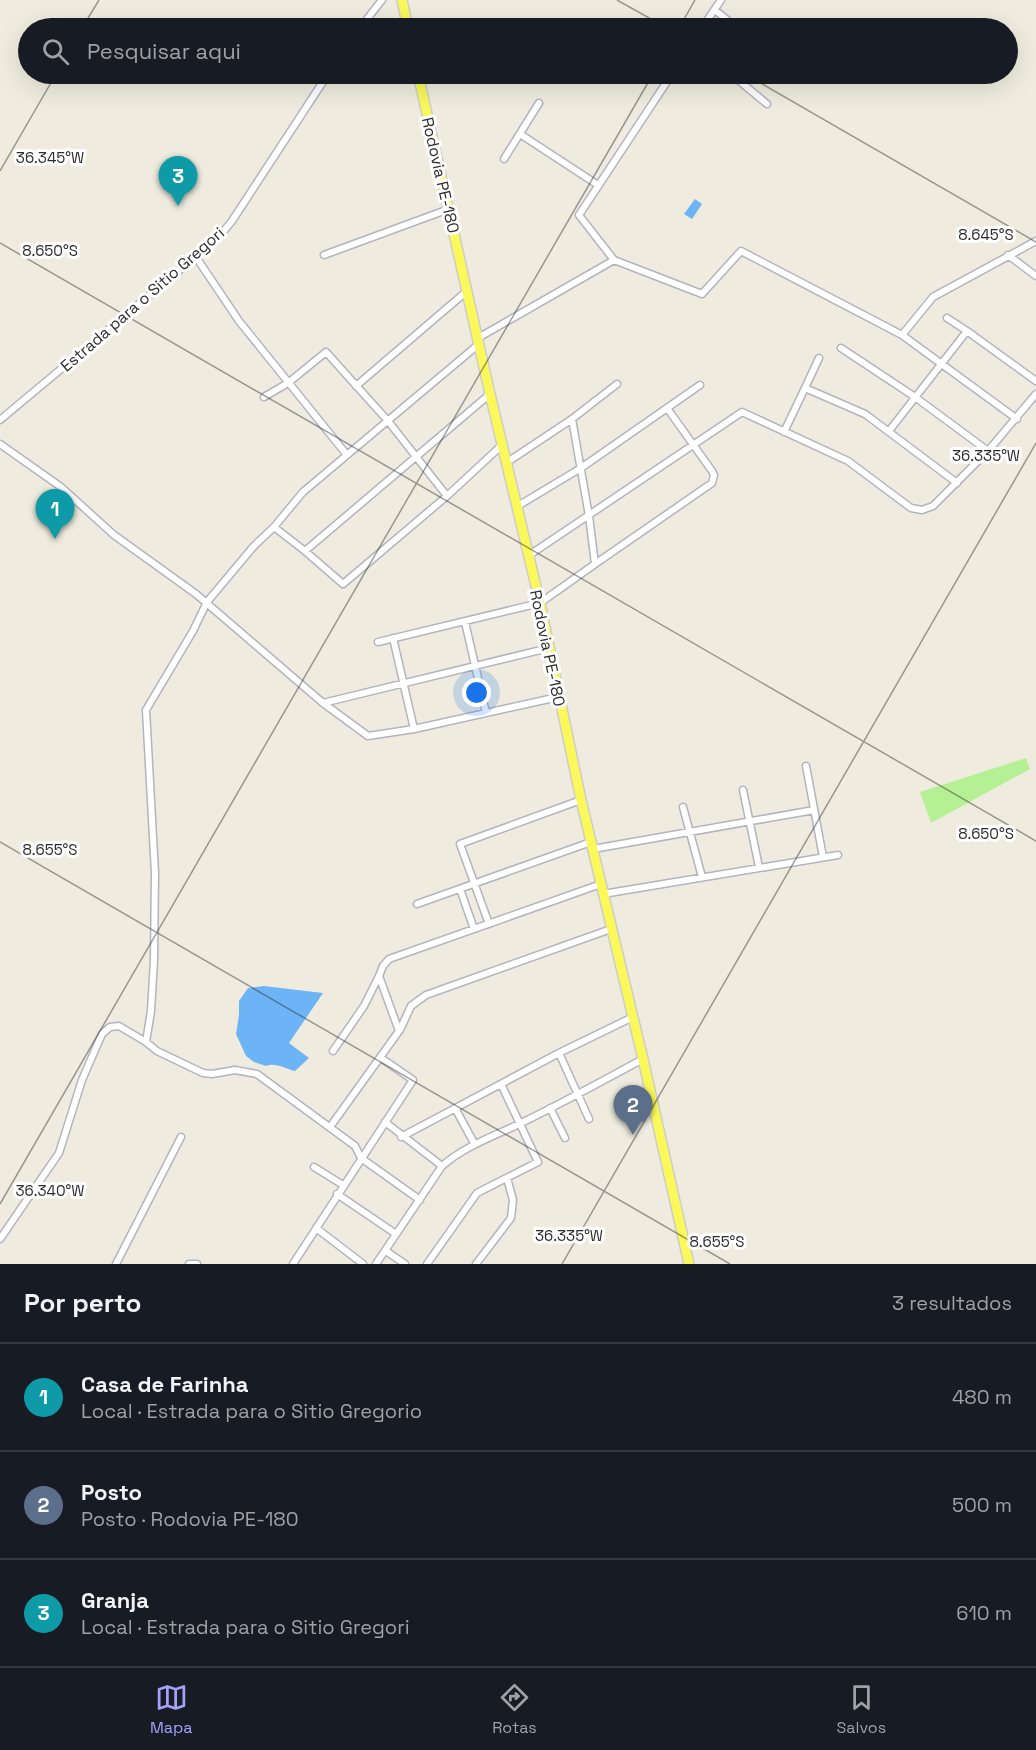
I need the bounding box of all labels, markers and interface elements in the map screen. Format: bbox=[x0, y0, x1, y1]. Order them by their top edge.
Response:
search box bbox=[18, 18, 1018, 84]
icon: search bbox=[39, 35, 72, 68]
text: Pesquisar aqui bbox=[87, 37, 241, 65]
street label: Rodovia PE-180 bbox=[417, 115, 464, 235]
text: 36.345°W bbox=[16, 148, 84, 167]
pin: 3 bbox=[158, 156, 198, 206]
street label: Estrada para o Sitio Gregori bbox=[56, 222, 229, 376]
text: 8.645°S bbox=[958, 225, 1014, 244]
text: 8.650°S bbox=[22, 241, 78, 260]
text: 36.335°W bbox=[952, 446, 1020, 465]
pin: 1 bbox=[36, 490, 74, 539]
street label: Rodovia PE-180 bbox=[525, 588, 570, 708]
your location bbox=[462, 678, 491, 707]
text: 8.650°S bbox=[958, 824, 1014, 843]
text: 8.655°S bbox=[22, 840, 78, 859]
pin: 2 bbox=[614, 1086, 652, 1135]
text: 36.340°W bbox=[16, 1181, 84, 1200]
text: 36.335°W bbox=[535, 1226, 603, 1245]
text: 8.655°S bbox=[689, 1232, 745, 1251]
text: Por perto bbox=[24, 1286, 141, 1320]
text: 3 resultados bbox=[892, 1290, 1012, 1316]
text: Casa de Farinha bbox=[81, 1370, 249, 1398]
text: 1 bbox=[39, 1384, 48, 1410]
text: 480 m bbox=[952, 1384, 1012, 1410]
text: Local · Estrada para o Sitio Gregorio bbox=[81, 1398, 422, 1424]
text: Posto bbox=[81, 1478, 142, 1506]
text: 2 bbox=[38, 1492, 49, 1518]
text: 500 m bbox=[952, 1492, 1012, 1518]
text: Posto · Rodovia PE-180 bbox=[81, 1506, 299, 1532]
text: Granja bbox=[81, 1586, 149, 1614]
text: 3 bbox=[37, 1600, 50, 1626]
text: 610 m bbox=[956, 1600, 1012, 1626]
text: Local · Estrada para o Sitio Gregori bbox=[81, 1614, 410, 1640]
tab: Mapa bbox=[150, 1681, 192, 1738]
tab: Rotas bbox=[492, 1681, 537, 1738]
tab: Salvos bbox=[837, 1681, 886, 1738]

